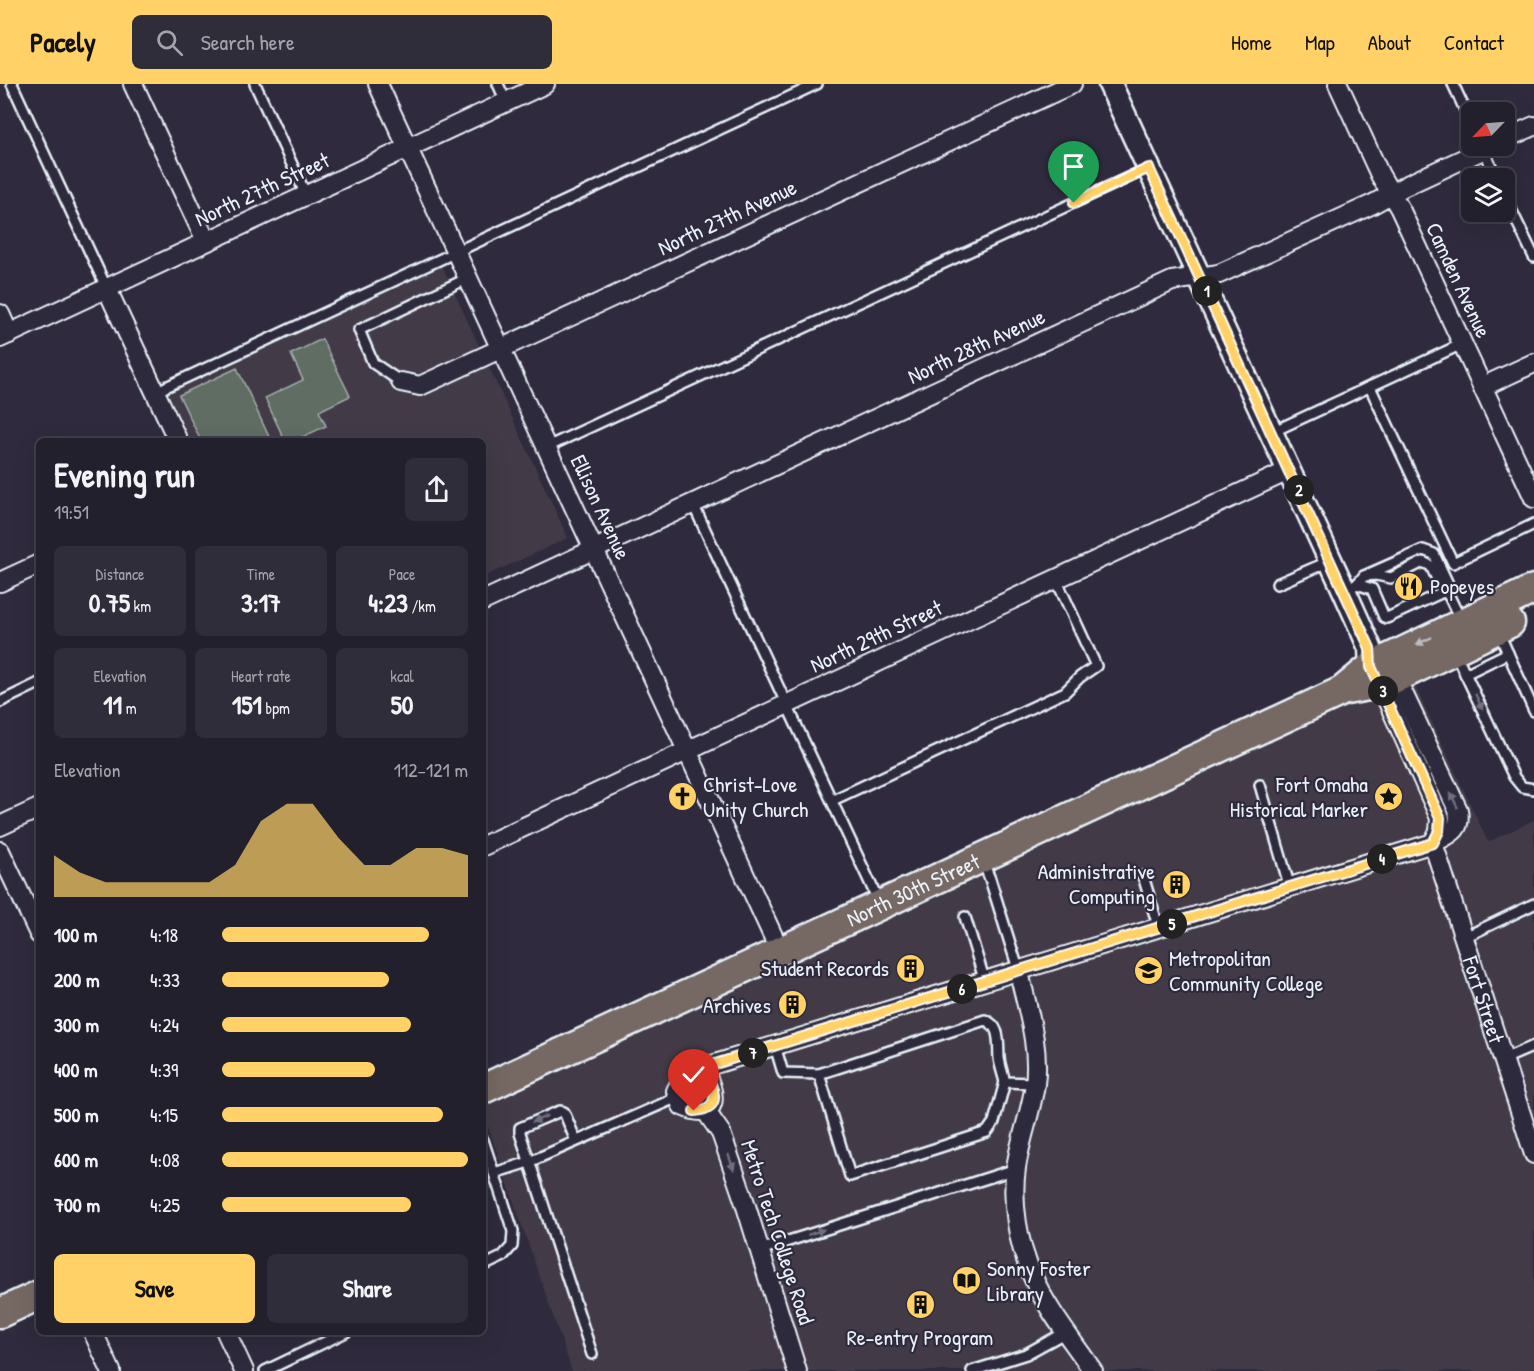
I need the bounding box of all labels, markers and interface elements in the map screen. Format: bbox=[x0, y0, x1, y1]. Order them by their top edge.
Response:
search box bbox=[132, 15, 552, 69]
text: Pacely bbox=[30, 23, 96, 61]
icon: search bbox=[153, 26, 186, 59]
text: Search here bbox=[201, 27, 295, 57]
text: Home bbox=[1231, 28, 1272, 57]
text: Map bbox=[1305, 28, 1335, 57]
text: About bbox=[1368, 28, 1411, 57]
text: Contact bbox=[1444, 28, 1504, 57]
north arrow bbox=[1461, 102, 1515, 156]
map controls bbox=[1461, 102, 1515, 222]
pin bbox=[1048, 141, 1099, 203]
street label: North 27th Street bbox=[190, 145, 335, 233]
icon: arrive bbox=[1057, 150, 1090, 183]
button: layers bbox=[1461, 168, 1515, 222]
street label: North 27th Avenue bbox=[653, 172, 801, 262]
street label: Camden Avenue bbox=[1419, 218, 1499, 343]
pin: 1 bbox=[1192, 276, 1222, 306]
text: 1 bbox=[1204, 280, 1210, 302]
street label: North 28th Avenue bbox=[902, 301, 1050, 391]
street label: Ellison Avenue bbox=[564, 450, 638, 564]
text: Evening run bbox=[54, 453, 195, 497]
button: share bbox=[405, 458, 468, 521]
pin: 2 bbox=[1284, 475, 1314, 505]
text: 2 bbox=[1295, 479, 1303, 501]
text: 19:51 bbox=[54, 498, 89, 525]
text: Distance bbox=[96, 563, 144, 585]
text: Time bbox=[247, 563, 275, 585]
text: Pace bbox=[389, 563, 415, 585]
restaurant icon: Popeyes bbox=[1393, 570, 1425, 602]
place label: Popeyes bbox=[1430, 571, 1494, 601]
text: 0.75 bbox=[89, 585, 130, 620]
text: 3:17 bbox=[241, 585, 281, 620]
text: 4:23 bbox=[368, 585, 408, 620]
street label: North 29th Street bbox=[805, 592, 947, 680]
text: km bbox=[130, 595, 151, 617]
text: /km bbox=[408, 595, 436, 617]
one-way arrow bbox=[1416, 637, 1433, 646]
text: Elevation bbox=[93, 665, 147, 687]
text: Heart rate bbox=[231, 665, 291, 687]
text: kcal bbox=[390, 665, 414, 687]
pin: 3 bbox=[1368, 676, 1398, 706]
text: 3 bbox=[1379, 680, 1387, 702]
text: 11 bbox=[103, 687, 122, 722]
text: 151 bbox=[232, 687, 262, 722]
text: 50 bbox=[391, 687, 413, 722]
one-way arrow bbox=[1475, 694, 1484, 711]
text: m bbox=[122, 697, 137, 719]
text: bpm bbox=[262, 697, 290, 719]
text: Elevation bbox=[54, 756, 120, 783]
text: 112–121 m bbox=[394, 756, 468, 783]
place label: Christ-Love Unity Church bbox=[703, 769, 808, 824]
place label: Fort Omaha Historical Marker bbox=[1230, 769, 1369, 824]
church icon: Christ-Love Unity Church bbox=[666, 781, 698, 813]
place icon: Fort Omaha Historical Marker bbox=[1373, 781, 1405, 813]
one-way arrow bbox=[1449, 791, 1458, 808]
pin: 4 bbox=[1367, 844, 1397, 874]
street label: North 30th Street bbox=[842, 846, 985, 934]
text: 4 bbox=[1379, 848, 1385, 870]
place label: Administrative Computing bbox=[1038, 856, 1155, 911]
building icon: Administrative Computing bbox=[1160, 868, 1192, 900]
pin: 5 bbox=[1157, 909, 1187, 939]
text: 5 bbox=[1169, 913, 1175, 935]
text: 100 m bbox=[54, 921, 97, 948]
text: 4:18 bbox=[150, 921, 178, 948]
place label: Metropolitan Community College bbox=[1169, 943, 1323, 998]
building icon: Student Records bbox=[894, 952, 926, 984]
street label: Fort Street bbox=[1455, 952, 1512, 1047]
place label: Student Records bbox=[761, 953, 889, 983]
school or university icon: Metropolitan Community College bbox=[1132, 955, 1164, 987]
text: 200 m bbox=[54, 966, 99, 993]
text: 4:33 bbox=[150, 966, 180, 993]
pin: 6 bbox=[947, 974, 977, 1004]
text: 6 bbox=[959, 978, 965, 1000]
building icon: Archives bbox=[776, 989, 808, 1021]
place label: Archives bbox=[703, 990, 771, 1020]
text: 300 m bbox=[54, 1011, 99, 1038]
text: 4:24 bbox=[150, 1011, 179, 1038]
pin: 7 bbox=[738, 1038, 768, 1068]
text: 7 bbox=[749, 1042, 757, 1064]
pin bbox=[668, 1049, 719, 1111]
text: 400 m bbox=[54, 1056, 98, 1083]
text: 4:39 bbox=[150, 1056, 178, 1083]
icon: check bbox=[677, 1058, 710, 1091]
text: 500 m bbox=[54, 1101, 99, 1128]
text: 4:15 bbox=[150, 1101, 178, 1128]
one-way arrow bbox=[532, 1115, 549, 1124]
street label: Metro Tech College Road bbox=[734, 1136, 822, 1329]
text: 600 m bbox=[54, 1146, 98, 1173]
text: 4:08 bbox=[150, 1146, 180, 1173]
one-way arrow bbox=[726, 1153, 736, 1171]
text: 700 m bbox=[54, 1191, 100, 1218]
text: 4:25 bbox=[150, 1191, 180, 1218]
one-way arrow bbox=[807, 1227, 825, 1237]
place label: Sonny Foster Library bbox=[987, 1253, 1091, 1308]
button: Save bbox=[54, 1254, 255, 1323]
button: Share bbox=[267, 1254, 468, 1323]
library icon: Sonny Foster Library bbox=[950, 1265, 982, 1297]
building icon: Re-entry Program bbox=[904, 1289, 936, 1321]
place label: Re-entry Program bbox=[847, 1322, 993, 1352]

